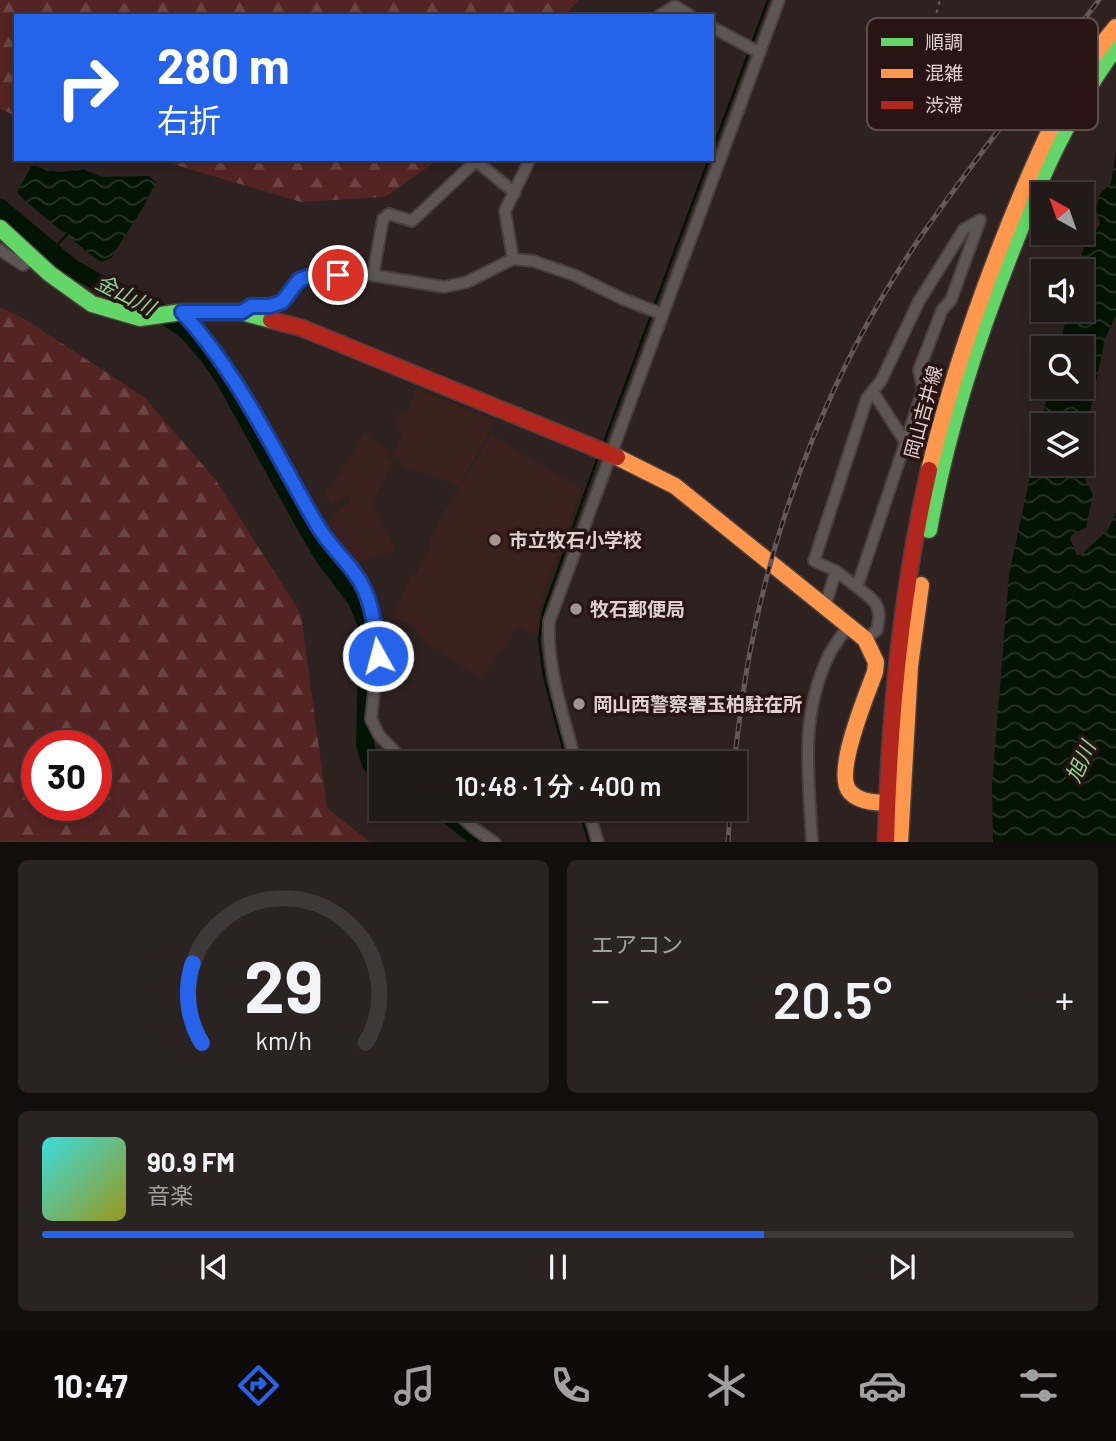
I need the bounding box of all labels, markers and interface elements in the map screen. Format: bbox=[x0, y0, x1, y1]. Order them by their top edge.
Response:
legend bbox=[867, 18, 1098, 130]
text: 順調 bbox=[925, 30, 963, 53]
text: 280 m bbox=[157, 35, 290, 94]
icon: right bbox=[42, 42, 133, 133]
text: 混雑 bbox=[925, 61, 963, 84]
text: 渋滞 bbox=[925, 93, 963, 116]
text: 右折 bbox=[157, 100, 221, 138]
north arrow bbox=[1031, 182, 1094, 245]
map controls bbox=[1031, 182, 1094, 476]
pin bbox=[308, 245, 368, 305]
icon: arrive bbox=[319, 256, 357, 294]
button: sound bbox=[1031, 259, 1094, 322]
water label: 金山川 bbox=[92, 268, 161, 320]
button: search bbox=[1031, 336, 1094, 399]
street label: 岡山吉井線 bbox=[899, 363, 946, 461]
button: layers bbox=[1031, 413, 1094, 476]
place label: 市立牧石小学校 bbox=[509, 528, 642, 551]
marker: 市立牧石小学校 bbox=[487, 532, 503, 548]
place label: 牧石郵便局 bbox=[590, 597, 685, 620]
marker: 牧石郵便局 bbox=[568, 601, 584, 617]
position arrow bbox=[341, 619, 415, 693]
place label: 岡山西警察署玉柏駐在所 bbox=[593, 692, 802, 715]
marker: 岡山西警察署玉柏駐在所 bbox=[571, 696, 587, 712]
speed limit sign: 30 bbox=[21, 730, 112, 821]
water label: 旭川 bbox=[1060, 735, 1100, 786]
text: 10:48 · 1 分 · 400 m bbox=[455, 770, 661, 801]
text: エアコン bbox=[591, 930, 683, 958]
text: 29 bbox=[244, 940, 323, 1028]
text: 20.5° bbox=[773, 967, 892, 1029]
text: − bbox=[591, 976, 610, 1022]
text: + bbox=[1055, 976, 1074, 1022]
text: km/h bbox=[255, 1024, 312, 1054]
text: 90.9 FM bbox=[147, 1146, 235, 1177]
text: 音楽 bbox=[147, 1181, 193, 1209]
icon: previous bbox=[195, 1248, 233, 1286]
icon: pause bbox=[539, 1248, 577, 1286]
icon: next bbox=[883, 1248, 921, 1286]
icon: directions bbox=[234, 1361, 283, 1410]
icon: music bbox=[390, 1361, 439, 1410]
icon: phone bbox=[546, 1361, 595, 1410]
icon: climate bbox=[702, 1361, 751, 1410]
icon: car bbox=[858, 1361, 907, 1410]
icon: filters bbox=[1014, 1361, 1063, 1410]
text: 10:47 bbox=[53, 1366, 128, 1404]

